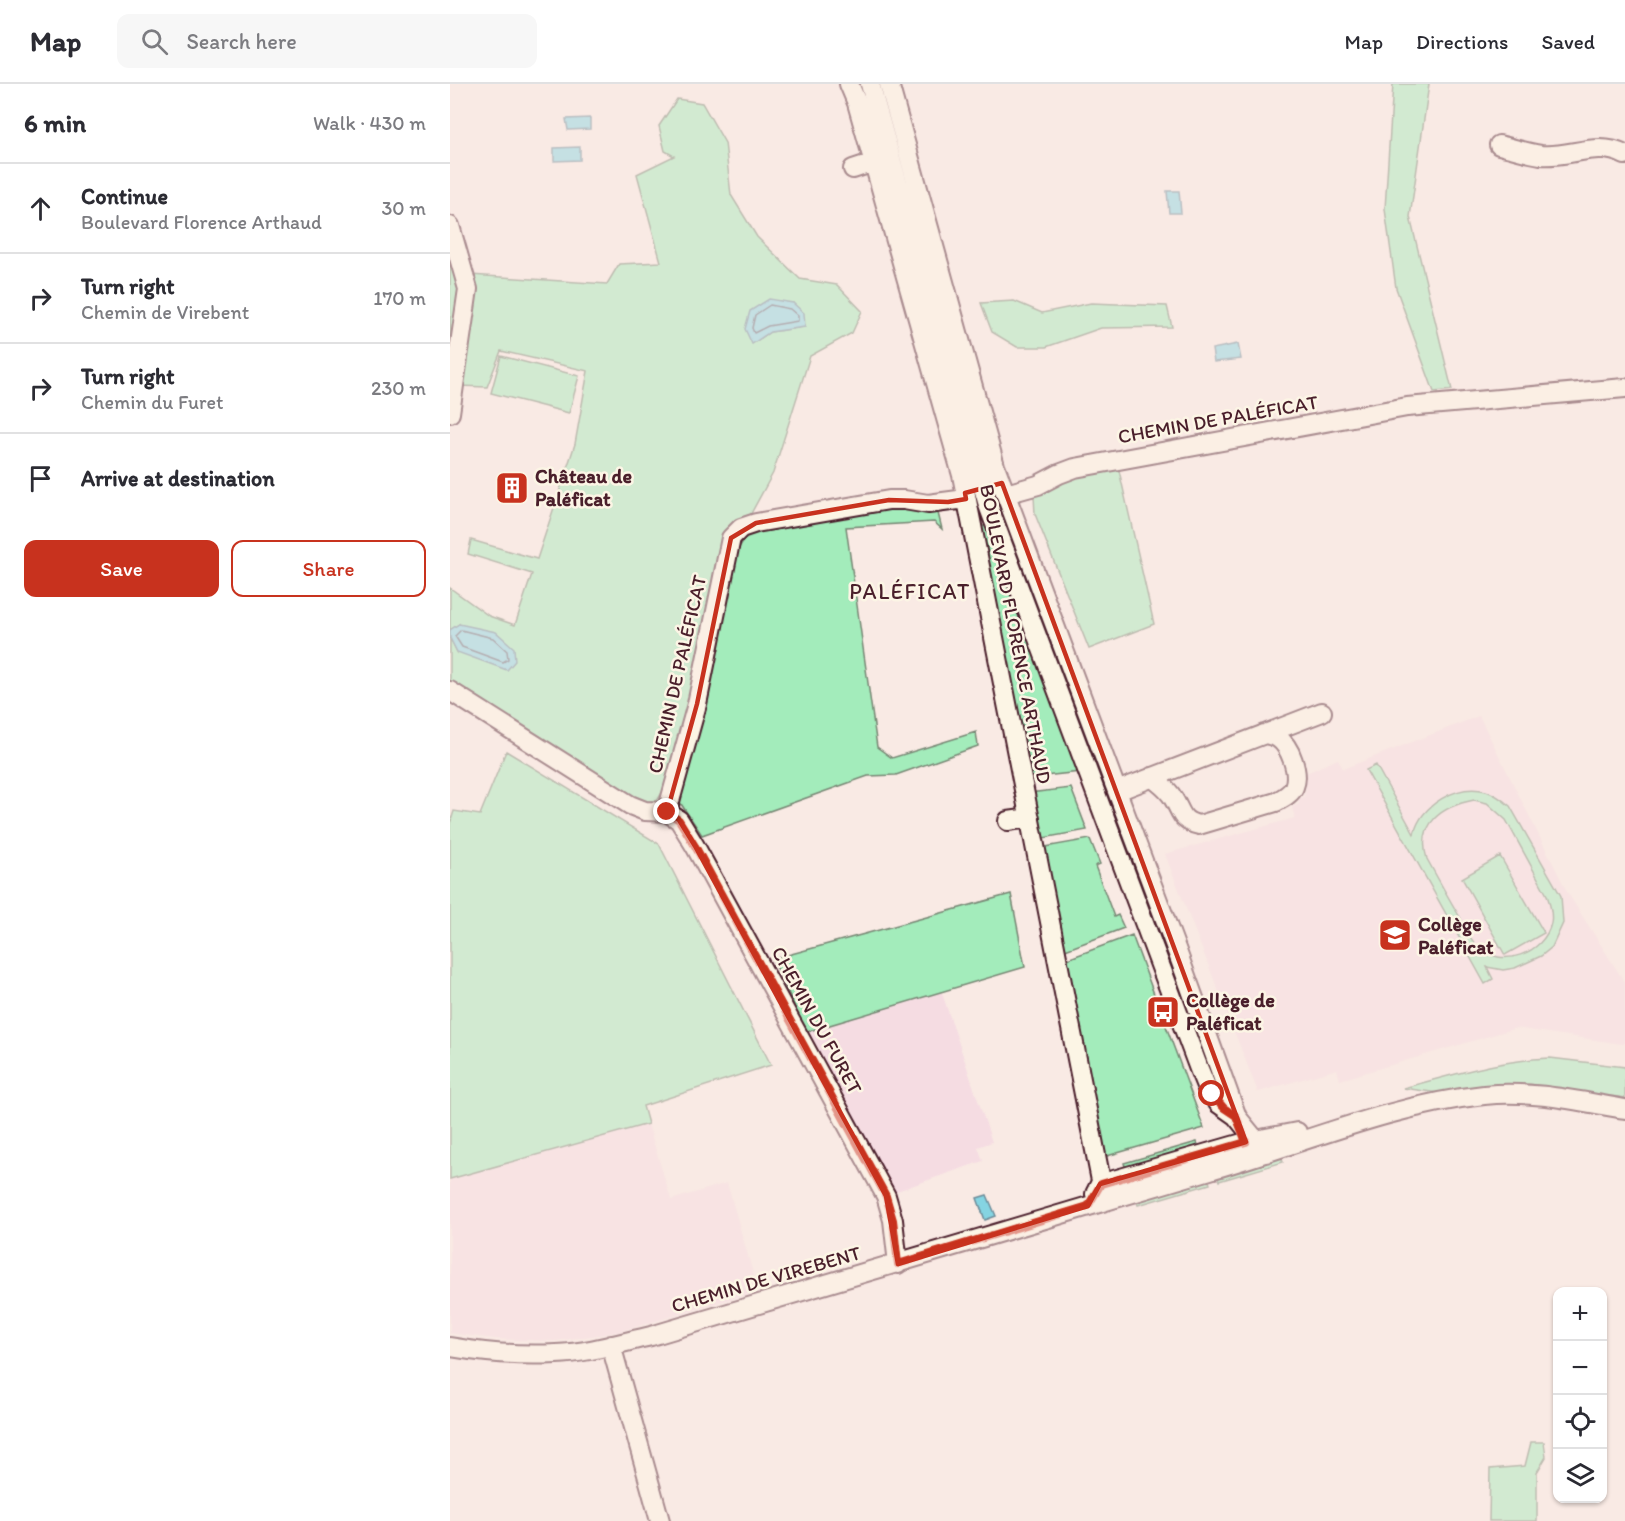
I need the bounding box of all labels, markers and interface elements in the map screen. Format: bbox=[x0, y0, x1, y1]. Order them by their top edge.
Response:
search box bbox=[117, 14, 537, 68]
text: Map bbox=[30, 24, 81, 58]
icon: search bbox=[138, 25, 171, 58]
text: Search here bbox=[186, 28, 297, 55]
text: Map bbox=[1345, 29, 1383, 54]
text: Directions bbox=[1416, 29, 1508, 54]
text: Saved bbox=[1541, 29, 1595, 54]
text: 6 min bbox=[24, 107, 86, 139]
text: Walk · 430 m bbox=[313, 111, 426, 135]
text: Continue bbox=[81, 183, 168, 210]
icon: ahead bbox=[24, 192, 57, 225]
text: 30 m bbox=[381, 196, 426, 220]
text: Boulevard Florence Arthaud bbox=[81, 210, 322, 234]
text: Turn right bbox=[81, 273, 175, 300]
icon: right bbox=[24, 282, 57, 315]
text: 170 m bbox=[373, 286, 426, 310]
text: Chemin de Virebent bbox=[81, 300, 249, 324]
text: Turn right bbox=[81, 363, 175, 390]
icon: right bbox=[24, 372, 57, 405]
text: 230 m bbox=[371, 376, 426, 400]
text: Chemin du Furet bbox=[81, 390, 224, 414]
street label: CHEMIN DE PALÉFICAT bbox=[1116, 390, 1320, 448]
icon: arrive bbox=[24, 462, 57, 495]
place label: Château de Paléficat bbox=[535, 464, 632, 511]
text: Arrive at destination bbox=[81, 465, 275, 492]
building icon: Château de Paléficat bbox=[494, 470, 530, 506]
street label: BOULEVARD FLORENCE ARTHAUD bbox=[975, 482, 1057, 786]
button: Save bbox=[24, 540, 219, 597]
button: Share bbox=[231, 540, 426, 597]
street label: CHEMIN DE PALÉFICAT bbox=[642, 572, 712, 776]
district label: PALÉFICAT bbox=[849, 578, 971, 605]
route end bbox=[653, 798, 679, 824]
place label: Collège Paléficat bbox=[1418, 912, 1494, 959]
school or university icon: Collège Paléficat bbox=[1377, 917, 1413, 953]
street label: CHEMIN DU FURET bbox=[767, 942, 867, 1098]
place label: Collège de Paléficat bbox=[1186, 988, 1275, 1035]
bus stop icon: Collège de Paléficat bbox=[1145, 994, 1181, 1030]
route start bbox=[1198, 1080, 1224, 1106]
street label: CHEMIN DE VIREBENT bbox=[669, 1240, 863, 1318]
map controls bbox=[1553, 1287, 1607, 1503]
button: + bbox=[1553, 1287, 1607, 1341]
button: − bbox=[1553, 1341, 1607, 1395]
button: locate bbox=[1553, 1395, 1607, 1449]
button: layers bbox=[1553, 1449, 1607, 1503]

